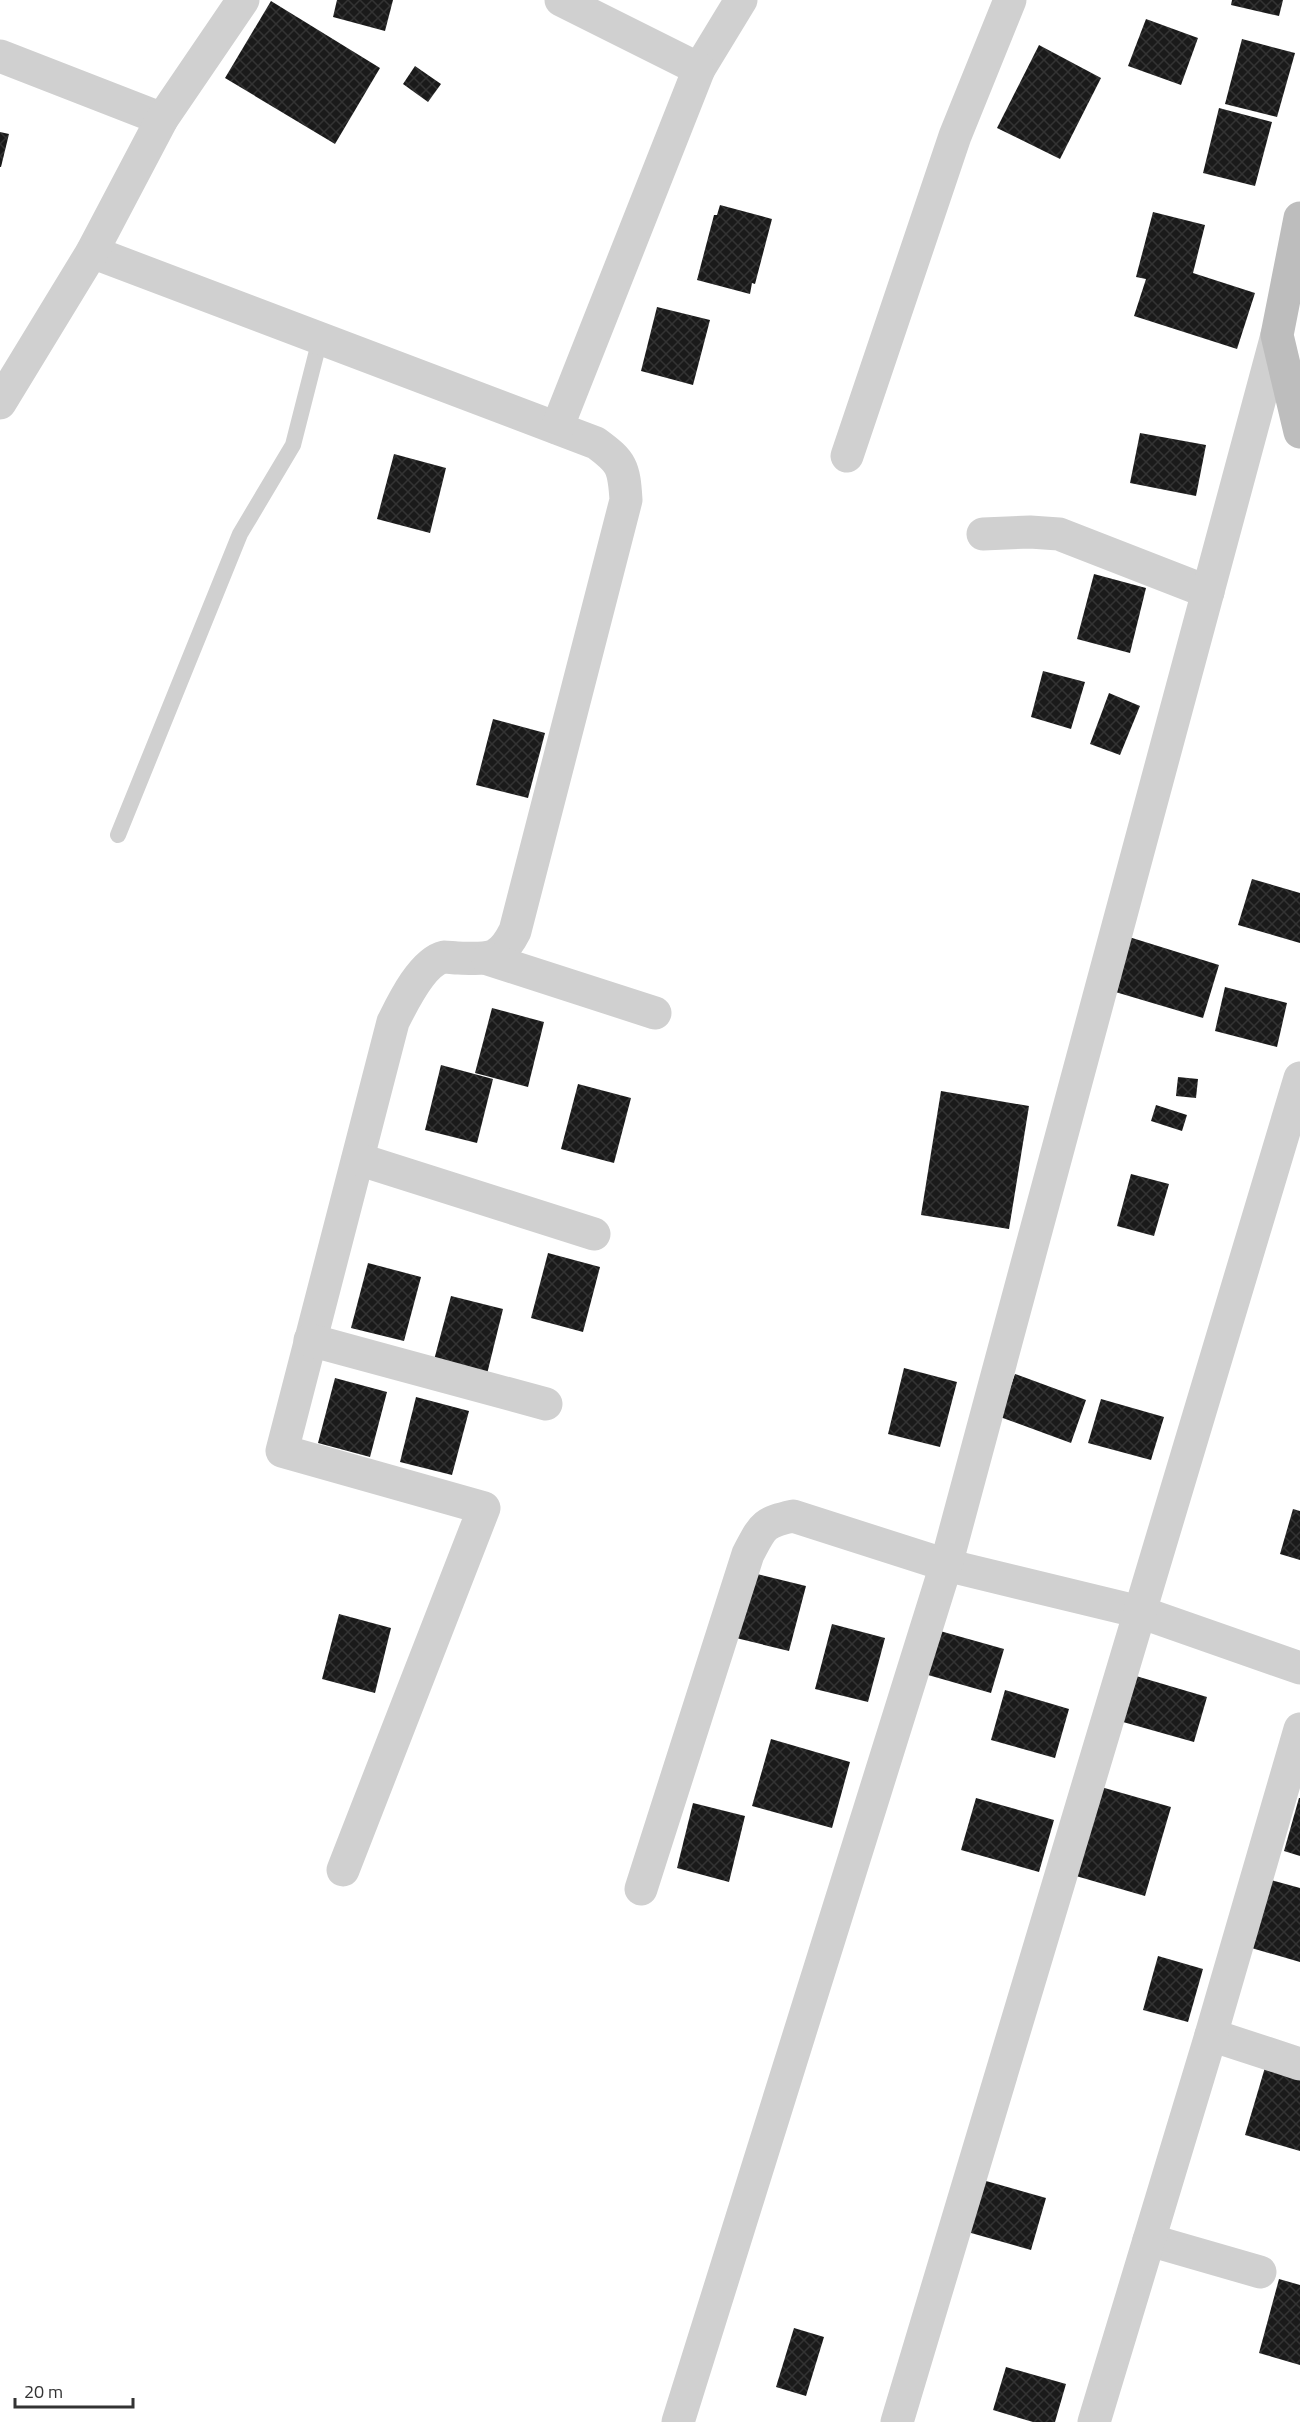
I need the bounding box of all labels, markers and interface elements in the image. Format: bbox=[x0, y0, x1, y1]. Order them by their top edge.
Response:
scale bar bbox=[15, 2371, 134, 2409]
text: 20 m bbox=[24, 2378, 63, 2405]

